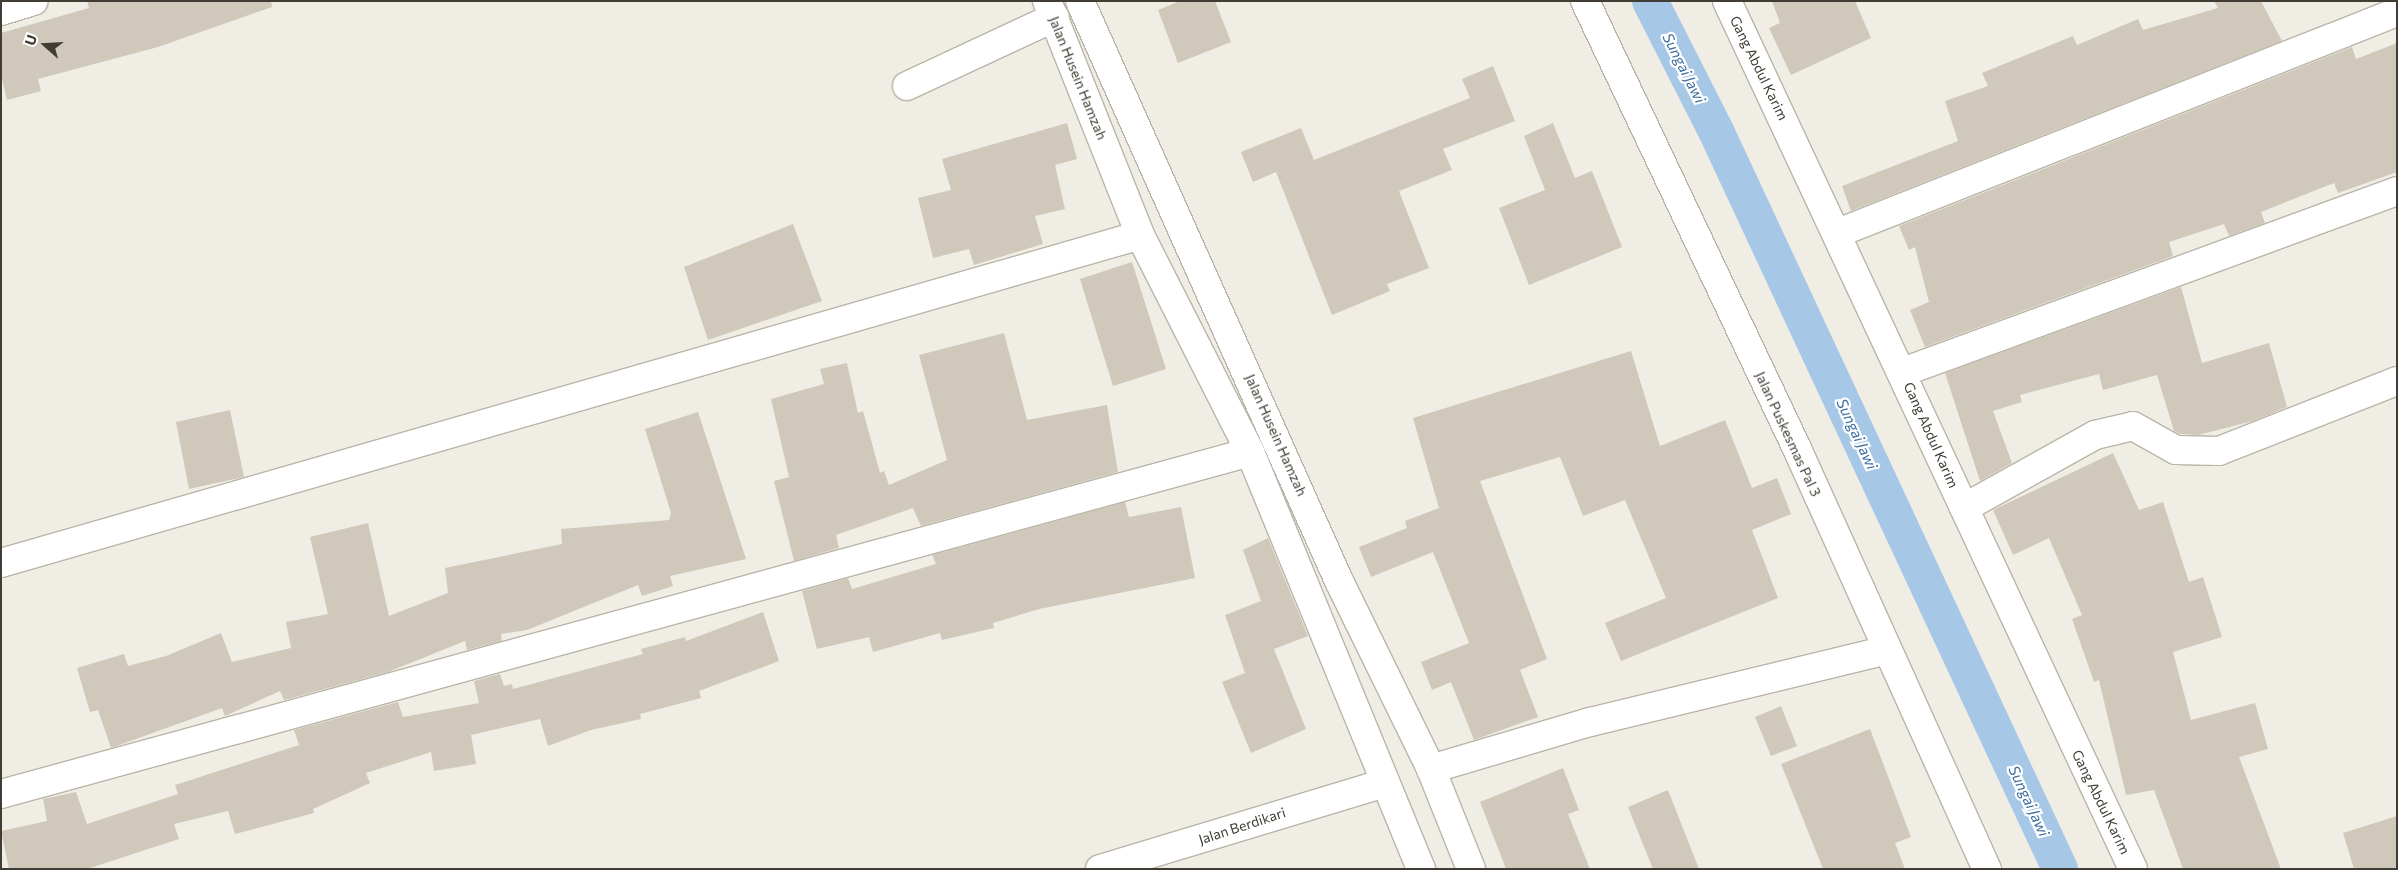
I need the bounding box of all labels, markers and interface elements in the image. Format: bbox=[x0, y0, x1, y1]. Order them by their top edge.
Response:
street label: Gang Abdul Karim bbox=[1726, 13, 1792, 123]
street label: Jalan Husein Hamzah bbox=[1046, 14, 1110, 142]
north arrow bbox=[20, 20, 70, 70]
water label: Sungai Jawi bbox=[1659, 30, 1709, 106]
text: U bbox=[21, 32, 40, 48]
street label: Jalan Puskesmas Pal 3 bbox=[1752, 369, 1824, 499]
street label: Jalan Husein Hamzah bbox=[1242, 371, 1310, 499]
street label: Gang Abdul Karim bbox=[1900, 379, 1962, 491]
water label: Sungai Jawi bbox=[1833, 396, 1881, 472]
street label: Gang Abdul Karim bbox=[2068, 747, 2134, 857]
water label: Sungai Jawi bbox=[2005, 763, 2053, 839]
street label: Jalan Berdikari bbox=[1196, 804, 1288, 848]

